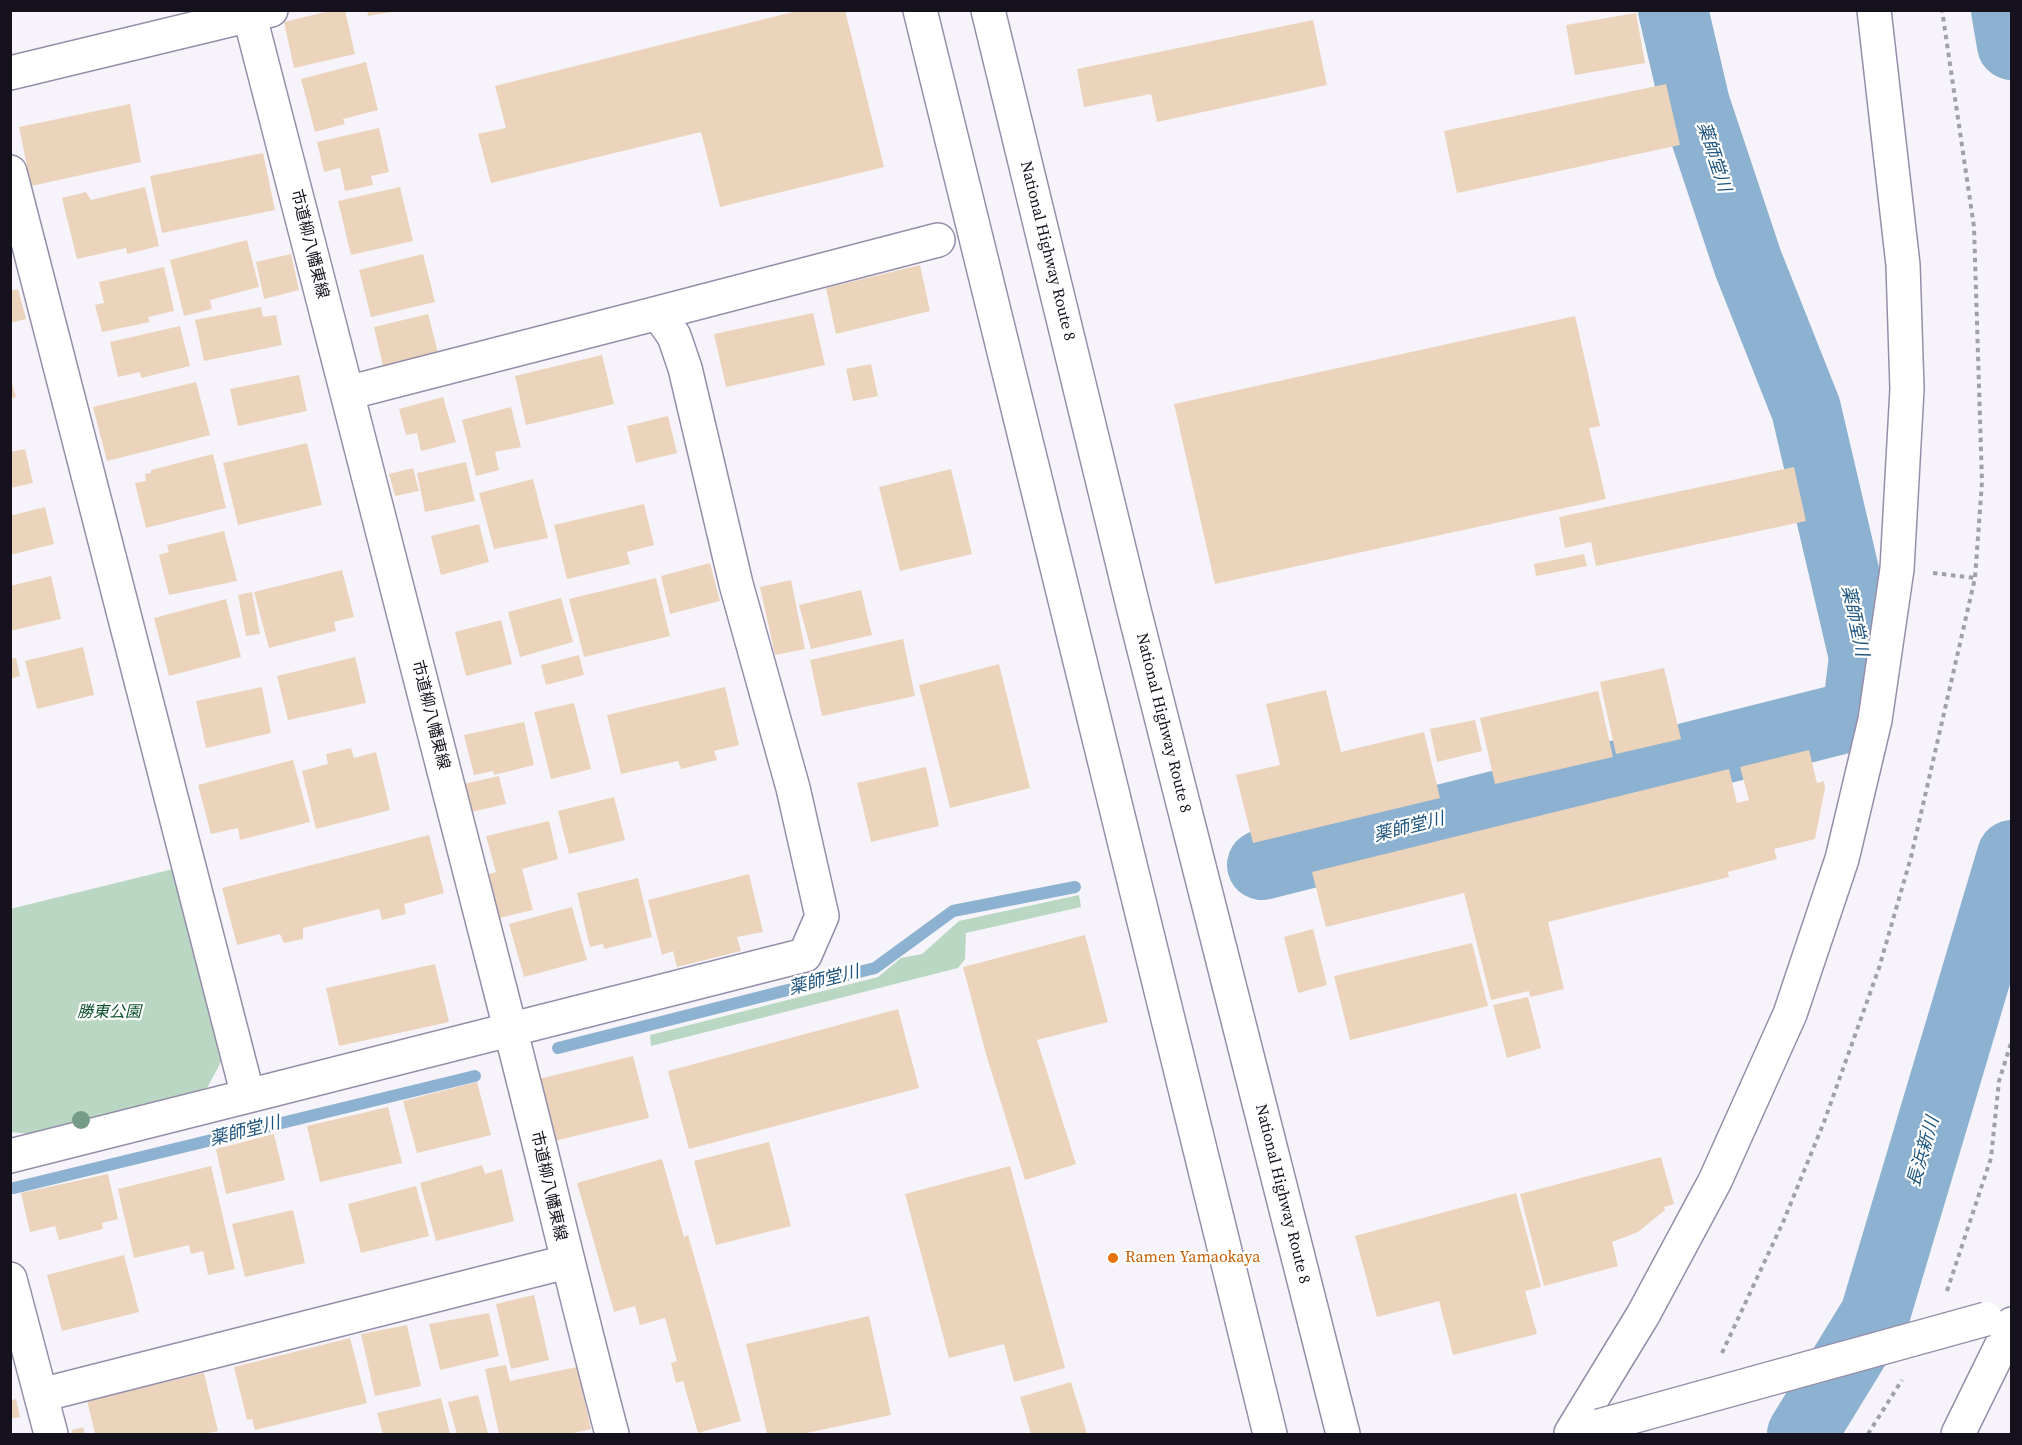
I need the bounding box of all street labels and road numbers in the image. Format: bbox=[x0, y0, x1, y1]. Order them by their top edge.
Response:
street label: National Highway Route 8 bbox=[1015, 159, 1079, 343]
street label: 市道柳八幡東線 bbox=[286, 187, 332, 301]
street label: National Highway Route 8 bbox=[1131, 631, 1195, 815]
street label: 市道柳八幡東線 bbox=[407, 658, 453, 772]
street label: National Highway Route 8 bbox=[1250, 1102, 1314, 1286]
street label: 市道柳八幡東線 bbox=[526, 1129, 570, 1243]

